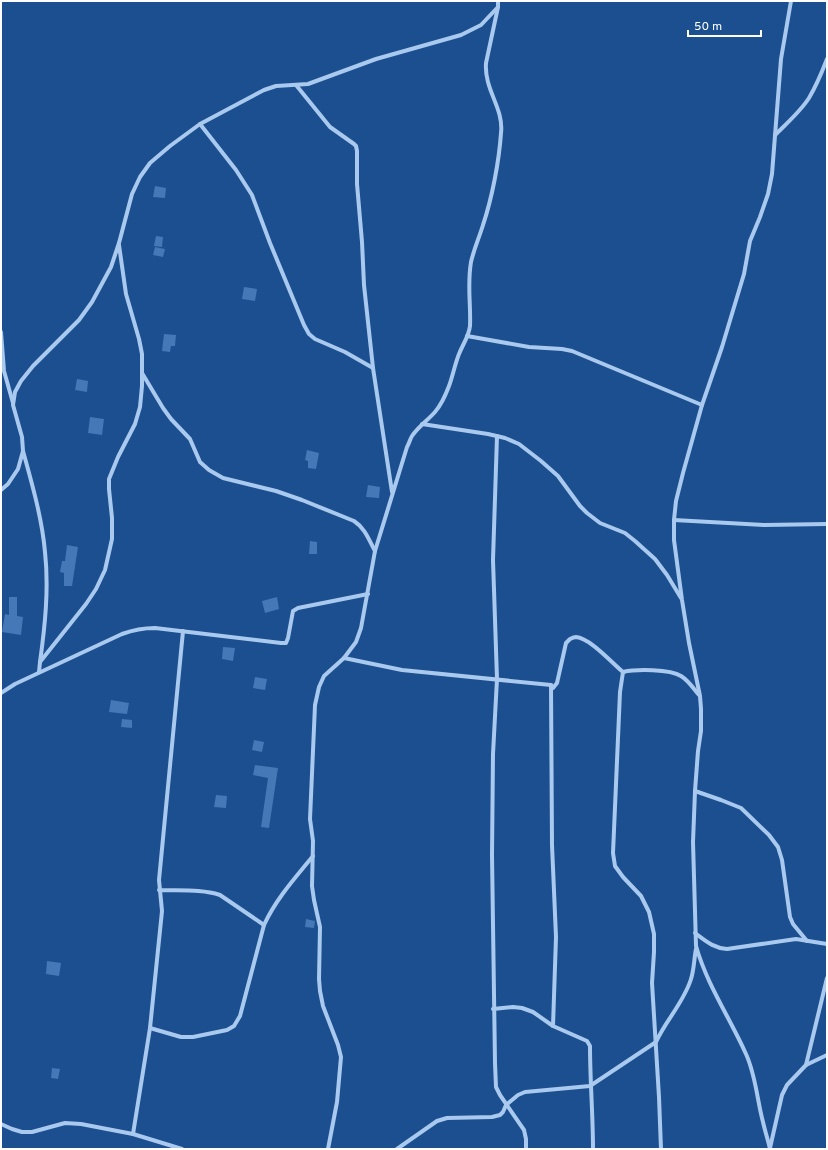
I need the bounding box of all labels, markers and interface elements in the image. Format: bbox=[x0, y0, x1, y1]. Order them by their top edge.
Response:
scale bar bbox=[688, 12, 761, 38]
text: 50 m bbox=[694, 19, 722, 35]

